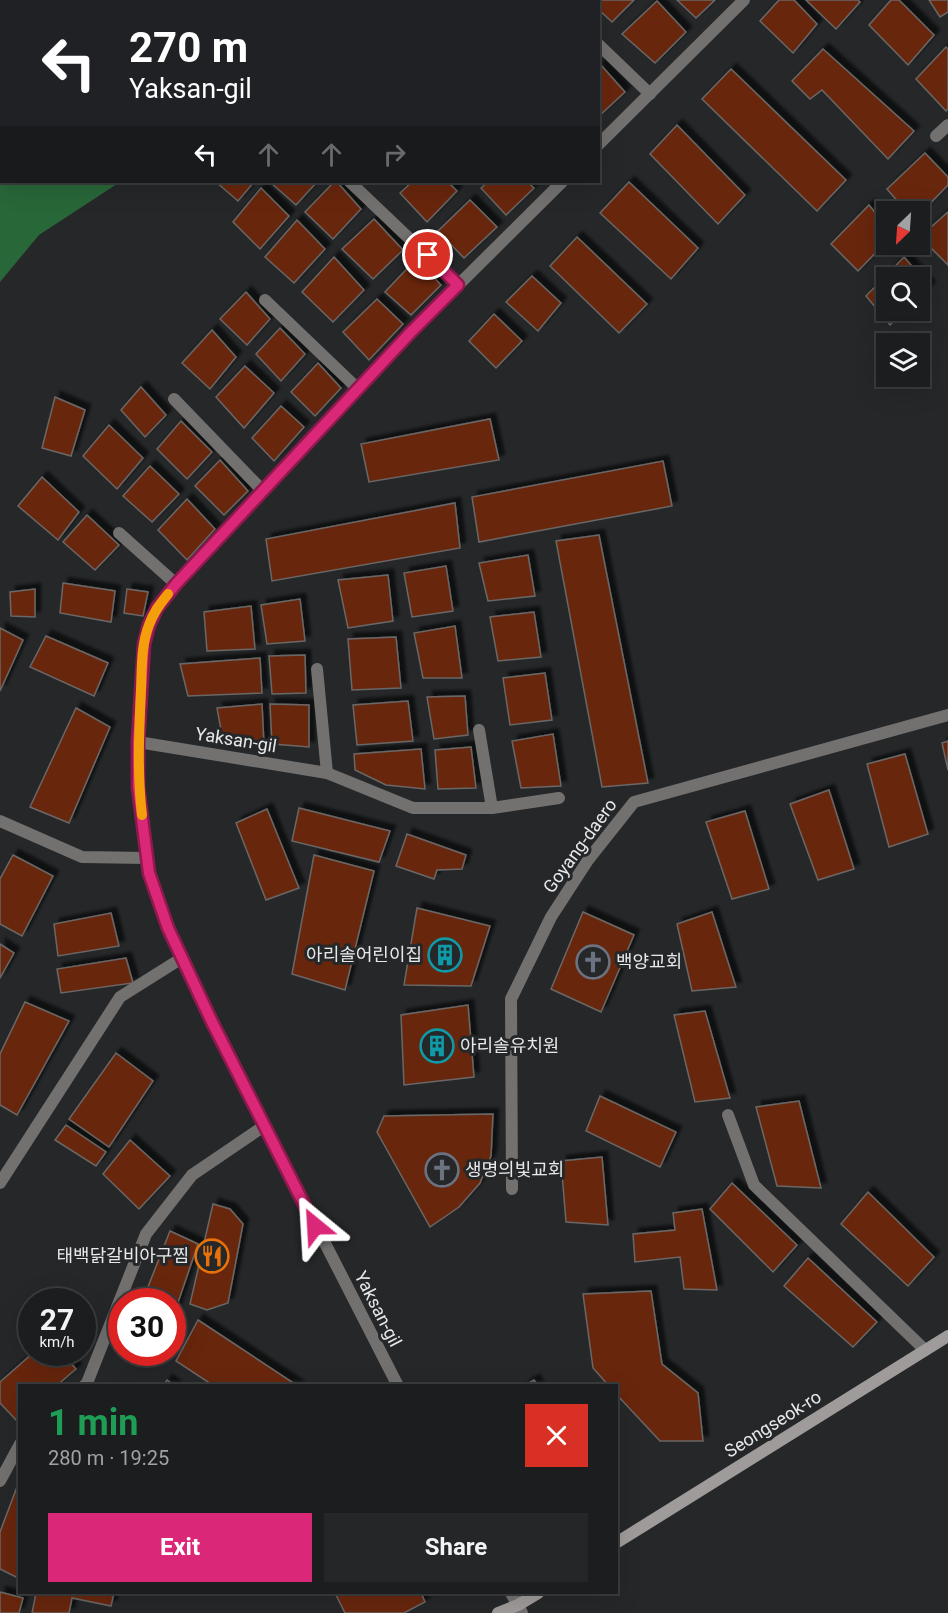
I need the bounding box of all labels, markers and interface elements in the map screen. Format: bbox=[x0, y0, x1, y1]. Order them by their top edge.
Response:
text: 270 m bbox=[129, 23, 248, 72]
icon: left bbox=[30, 24, 108, 102]
text: Yaksan-gil bbox=[129, 73, 252, 105]
icon: left bbox=[189, 138, 222, 171]
icon: ahead bbox=[252, 138, 285, 171]
icon: ahead bbox=[315, 138, 348, 171]
icon: right bbox=[378, 138, 411, 171]
north arrow bbox=[876, 201, 930, 255]
map controls bbox=[876, 201, 930, 387]
pin bbox=[402, 229, 453, 280]
icon: arrive bbox=[411, 238, 444, 271]
button: search bbox=[876, 267, 930, 321]
button: layers bbox=[876, 333, 930, 387]
street label: Yaksan-gil bbox=[194, 723, 278, 756]
street label: Goyang-daero bbox=[538, 795, 621, 897]
building icon: 아리솔어린이집 bbox=[427, 937, 463, 973]
place label: 아리솔어린이집 bbox=[306, 944, 422, 965]
church icon: 백양교회 bbox=[575, 944, 611, 980]
place label: 백양교회 bbox=[616, 951, 682, 972]
building icon: 아리솔유치원 bbox=[419, 1028, 455, 1064]
place label: 아리솔유치원 bbox=[460, 1035, 559, 1056]
church icon: 생명의빛교회 bbox=[424, 1152, 460, 1188]
place label: 생명의빛교회 bbox=[465, 1159, 564, 1180]
position arrow bbox=[283, 1194, 347, 1258]
restaurant icon: 태백닭갈비아구찜 bbox=[194, 1238, 230, 1274]
place label: 태백닭갈비아구찜 bbox=[57, 1245, 189, 1266]
street label: Yaksan-gil bbox=[350, 1267, 406, 1350]
speed limit sign: 30 bbox=[108, 1288, 186, 1366]
text: 27 bbox=[40, 1302, 74, 1337]
text: km/h bbox=[39, 1333, 75, 1351]
street label: Seongseok-ro bbox=[721, 1386, 825, 1462]
text: 1 min bbox=[48, 1402, 139, 1444]
button: close bbox=[525, 1404, 588, 1467]
text: 280 m · 19:25 bbox=[48, 1446, 169, 1470]
button: Exit bbox=[48, 1513, 312, 1582]
button: Share bbox=[324, 1513, 588, 1582]

